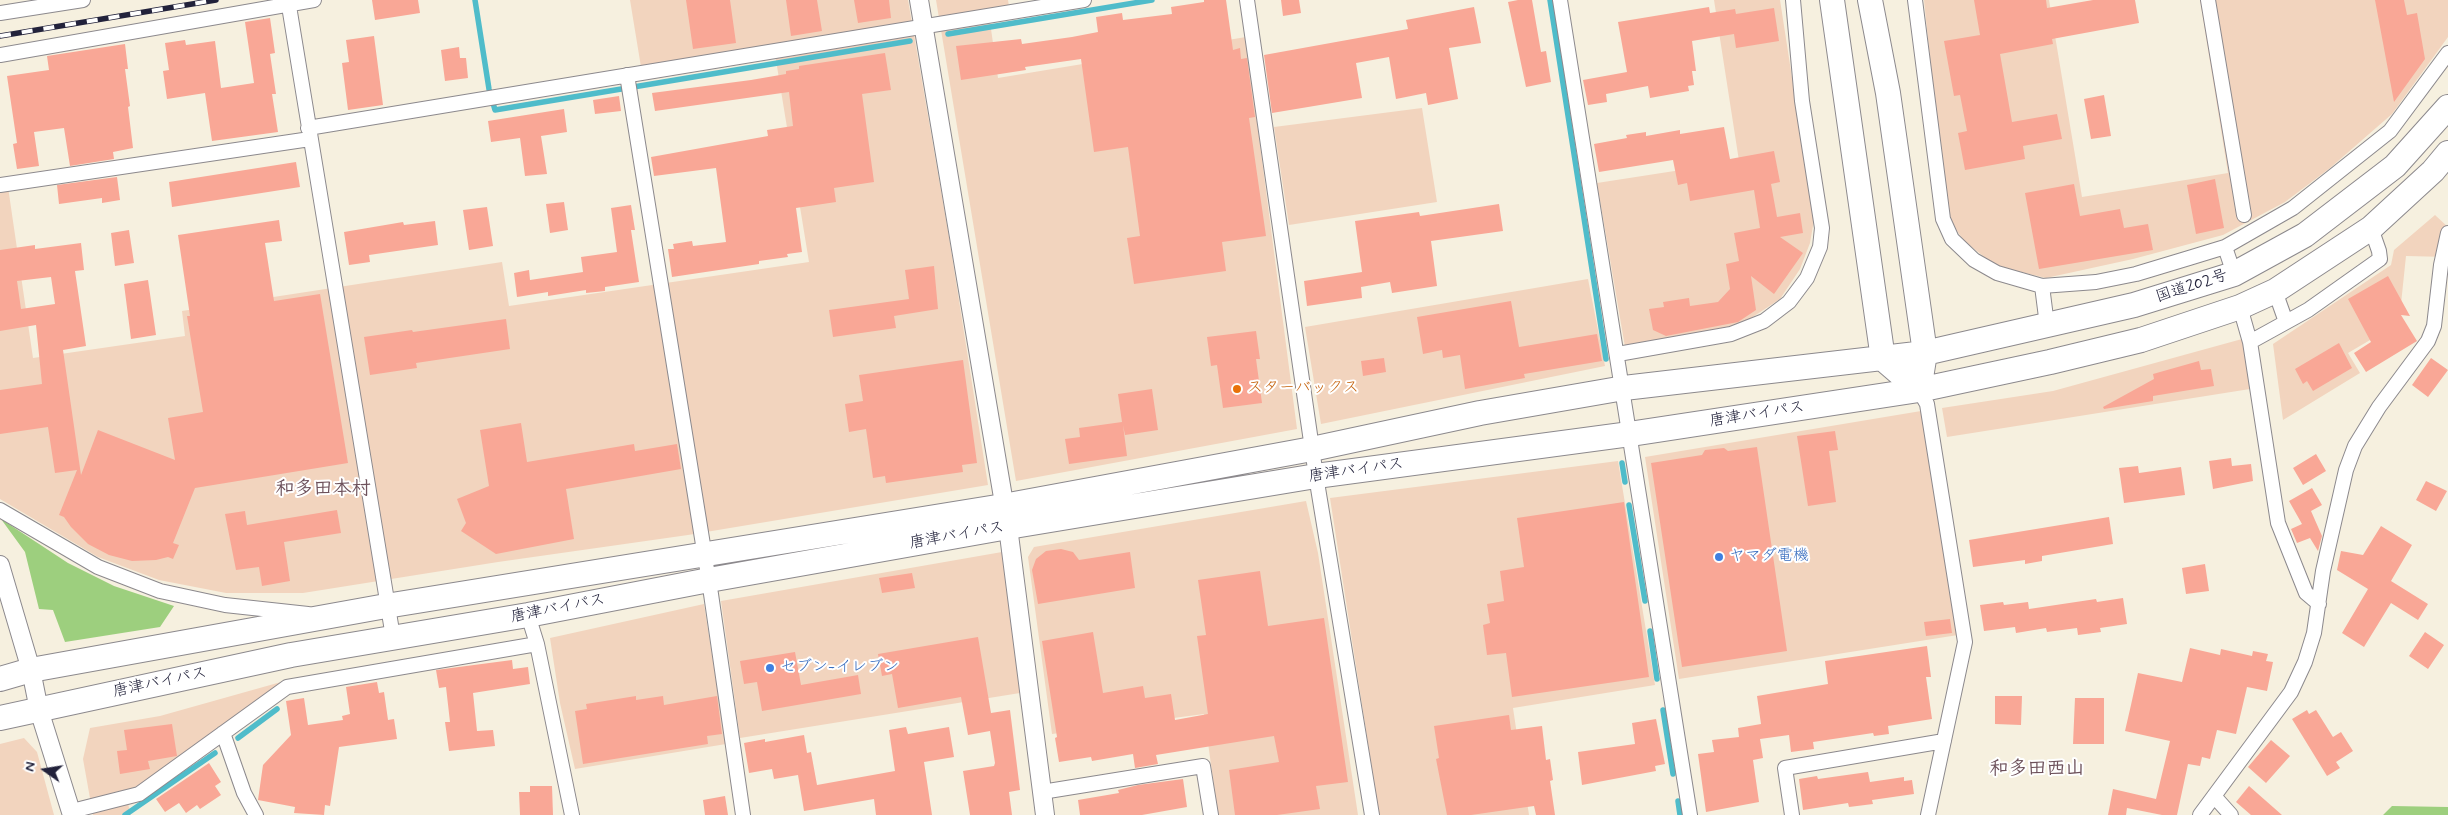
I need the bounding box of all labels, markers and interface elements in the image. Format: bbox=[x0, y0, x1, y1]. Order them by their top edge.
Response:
street label: 国道202号 bbox=[2154, 266, 2230, 308]
place label: スターバックス bbox=[1247, 379, 1359, 399]
marker: スターバックス bbox=[1231, 383, 1243, 395]
street label: 唐津バイパス bbox=[1708, 398, 1806, 432]
street label: 唐津バイパス bbox=[1307, 455, 1405, 487]
district label: 和多田本村 bbox=[276, 479, 370, 501]
street label: 唐津バイパス bbox=[908, 518, 1006, 554]
place label: ヤマダ電機 bbox=[1729, 547, 1809, 567]
marker: ヤマダ電機 bbox=[1713, 551, 1725, 563]
street label: 唐津バイパス bbox=[509, 590, 607, 628]
place label: セブン-イレブン bbox=[780, 658, 899, 678]
marker: セブン-イレブン bbox=[764, 662, 776, 674]
street label: 唐津バイパス bbox=[111, 664, 209, 702]
north arrow bbox=[20, 745, 70, 795]
district label: 和多田西山 bbox=[1990, 759, 2084, 781]
text: N bbox=[21, 760, 40, 773]

